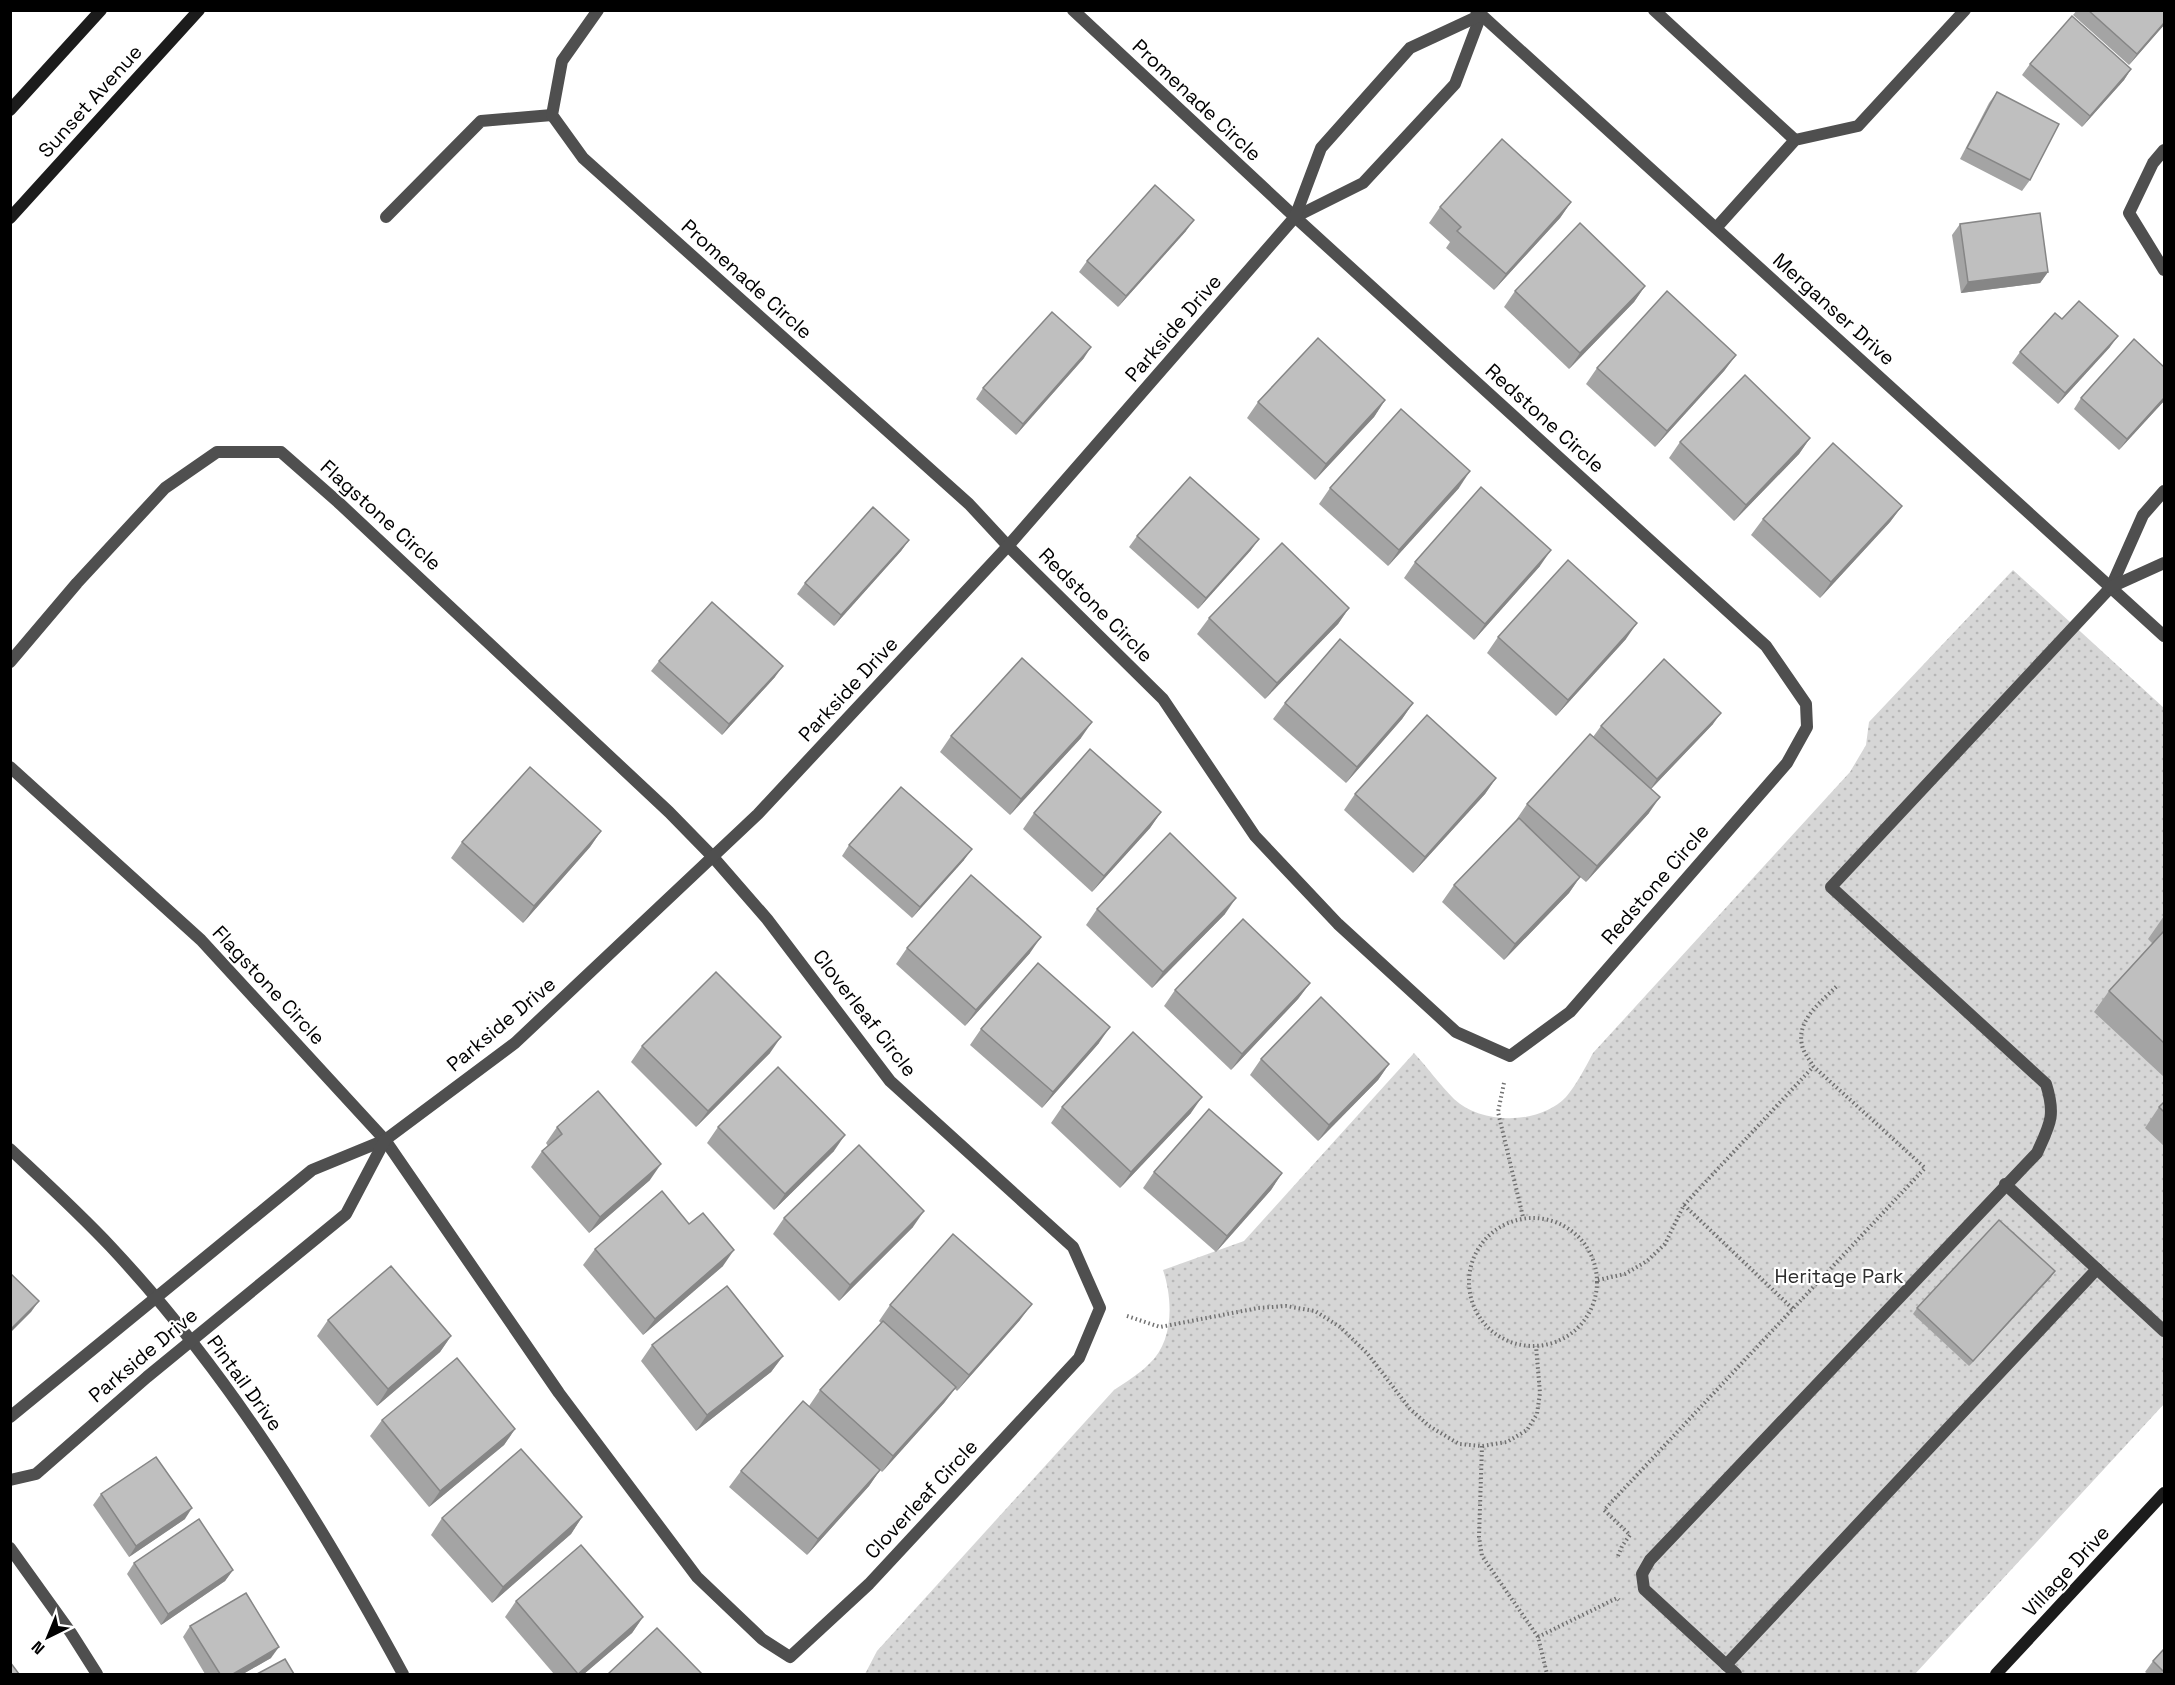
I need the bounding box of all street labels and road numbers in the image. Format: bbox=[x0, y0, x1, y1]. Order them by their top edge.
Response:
street label: Promenade Circle bbox=[1127, 33, 1267, 167]
street label: Sunset Avenue bbox=[32, 39, 148, 163]
street label: Promenade Circle bbox=[676, 213, 818, 345]
street label: Merganser Drive bbox=[1767, 247, 1901, 371]
street label: Parkside Drive bbox=[1119, 269, 1227, 387]
street label: Redstone Circle bbox=[1480, 358, 1610, 478]
street label: Flagstone Circle bbox=[315, 454, 447, 576]
street label: Redstone Circle bbox=[1033, 542, 1159, 668]
street label: Parkside Drive bbox=[793, 631, 903, 747]
street label: Redstone Circle bbox=[1595, 818, 1715, 950]
street label: Flagstone Circle bbox=[207, 920, 331, 1050]
street label: Cloverleaf Circle bbox=[807, 944, 923, 1082]
street label: Parkside Drive bbox=[441, 971, 561, 1077]
street label: Parkside Drive bbox=[83, 1302, 203, 1408]
street label: Pintail Drive bbox=[201, 1330, 289, 1436]
street label: Cloverleaf Circle bbox=[859, 1434, 983, 1564]
street label: Village Drive bbox=[2017, 1520, 2115, 1622]

